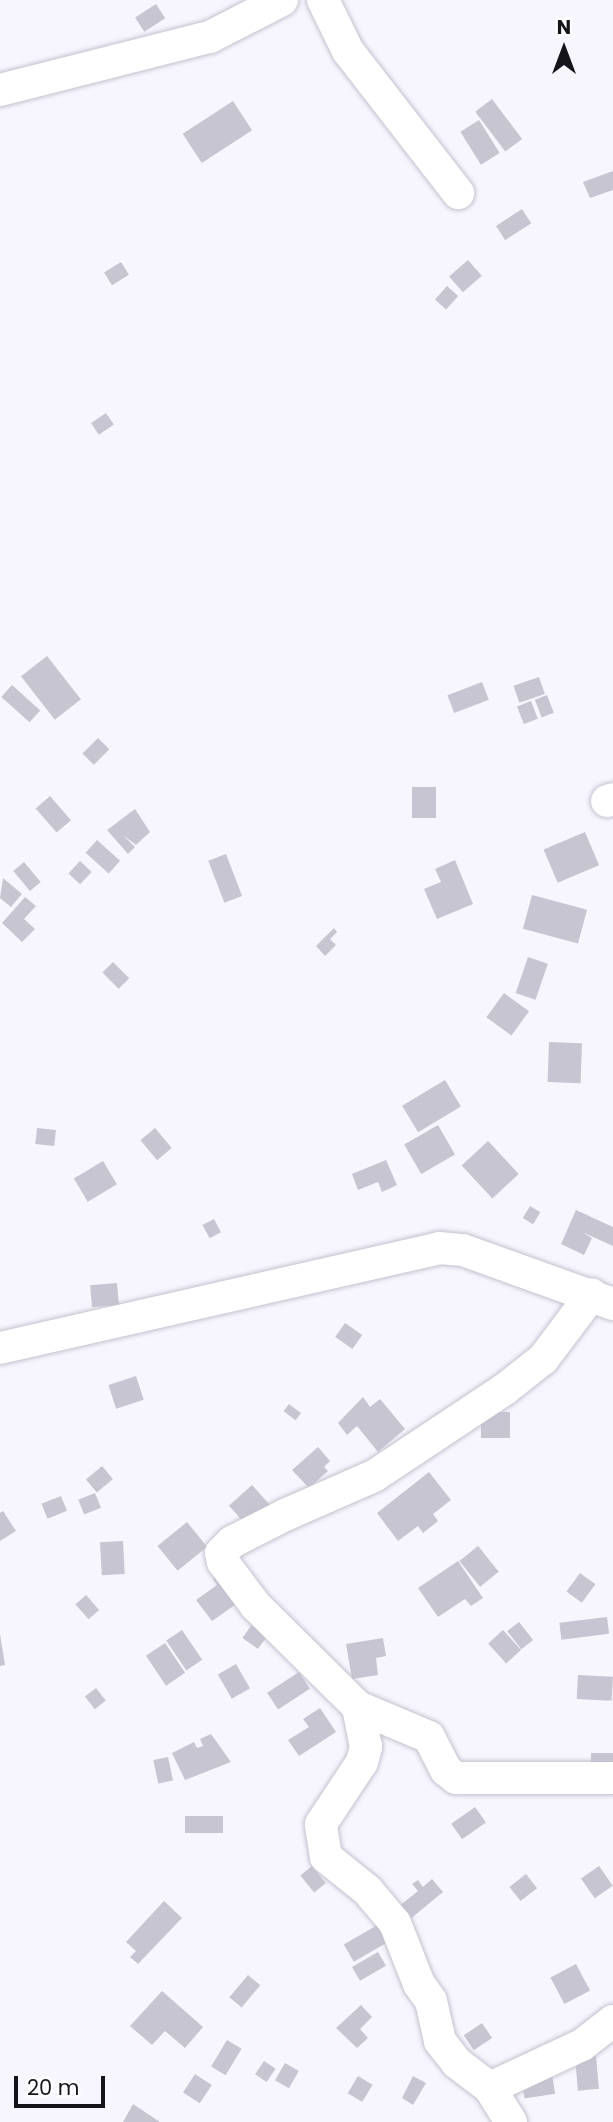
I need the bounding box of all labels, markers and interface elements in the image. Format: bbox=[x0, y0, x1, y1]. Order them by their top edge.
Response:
north arrow bbox=[529, 14, 599, 84]
text: N bbox=[557, 14, 571, 41]
scale bar bbox=[18, 2062, 108, 2106]
text: 20 m bbox=[27, 2073, 80, 2102]

